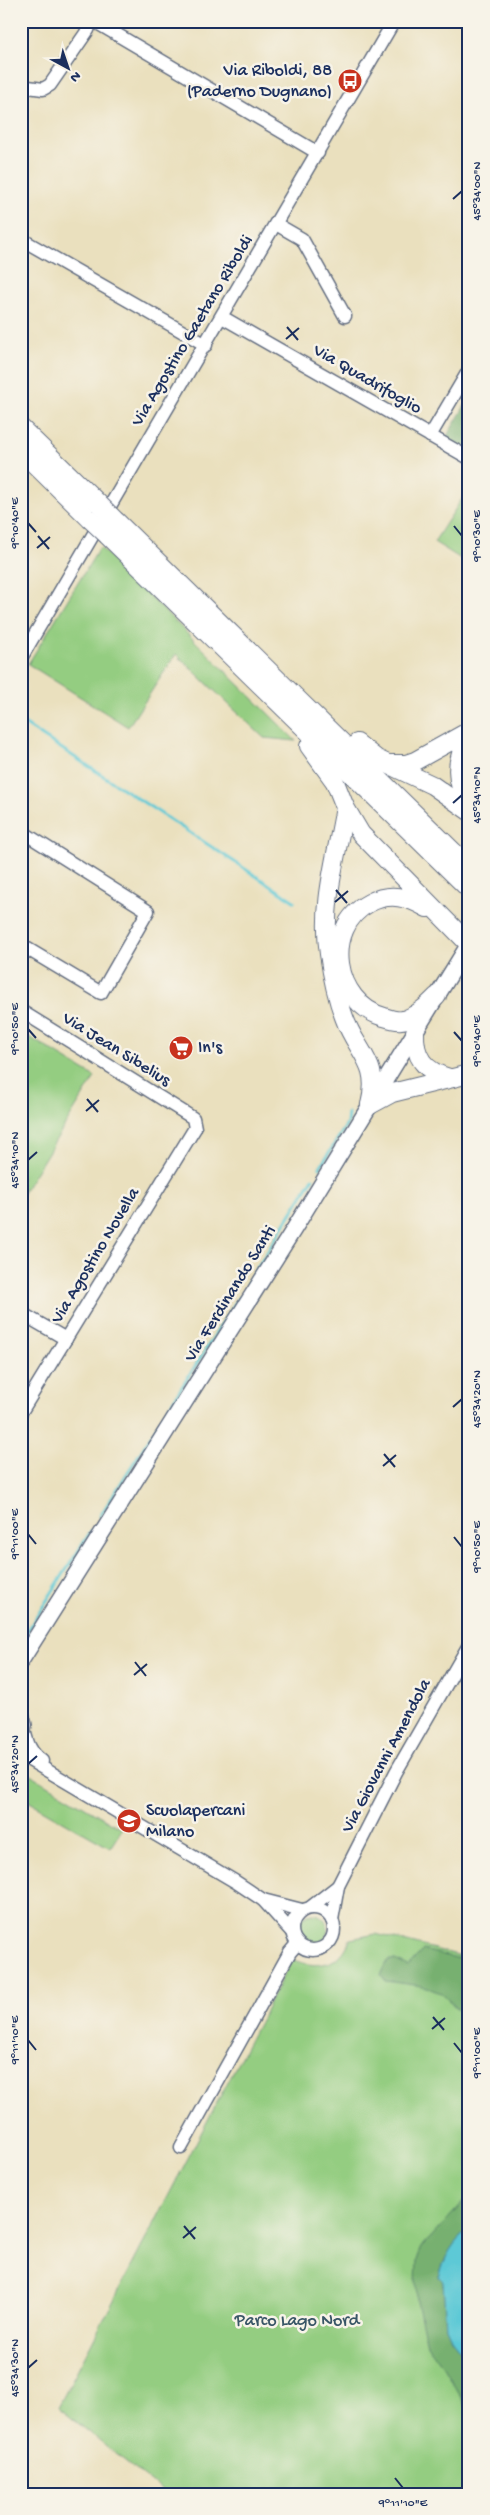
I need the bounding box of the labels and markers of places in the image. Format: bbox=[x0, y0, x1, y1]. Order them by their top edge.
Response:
place label: Via Riboldi, 88 (Paderno Dugnano) bbox=[187, 61, 332, 103]
bus stop icon: Via Riboldi, 88 (Paderno Dugnano) bbox=[337, 68, 363, 94]
supermarket icon: In's bbox=[168, 1035, 194, 1061]
place label: In's bbox=[198, 1038, 223, 1059]
place label: Scuolapercani Milano bbox=[146, 1801, 245, 1843]
school or university icon: Scuolapercani Milano bbox=[116, 1808, 142, 1834]

